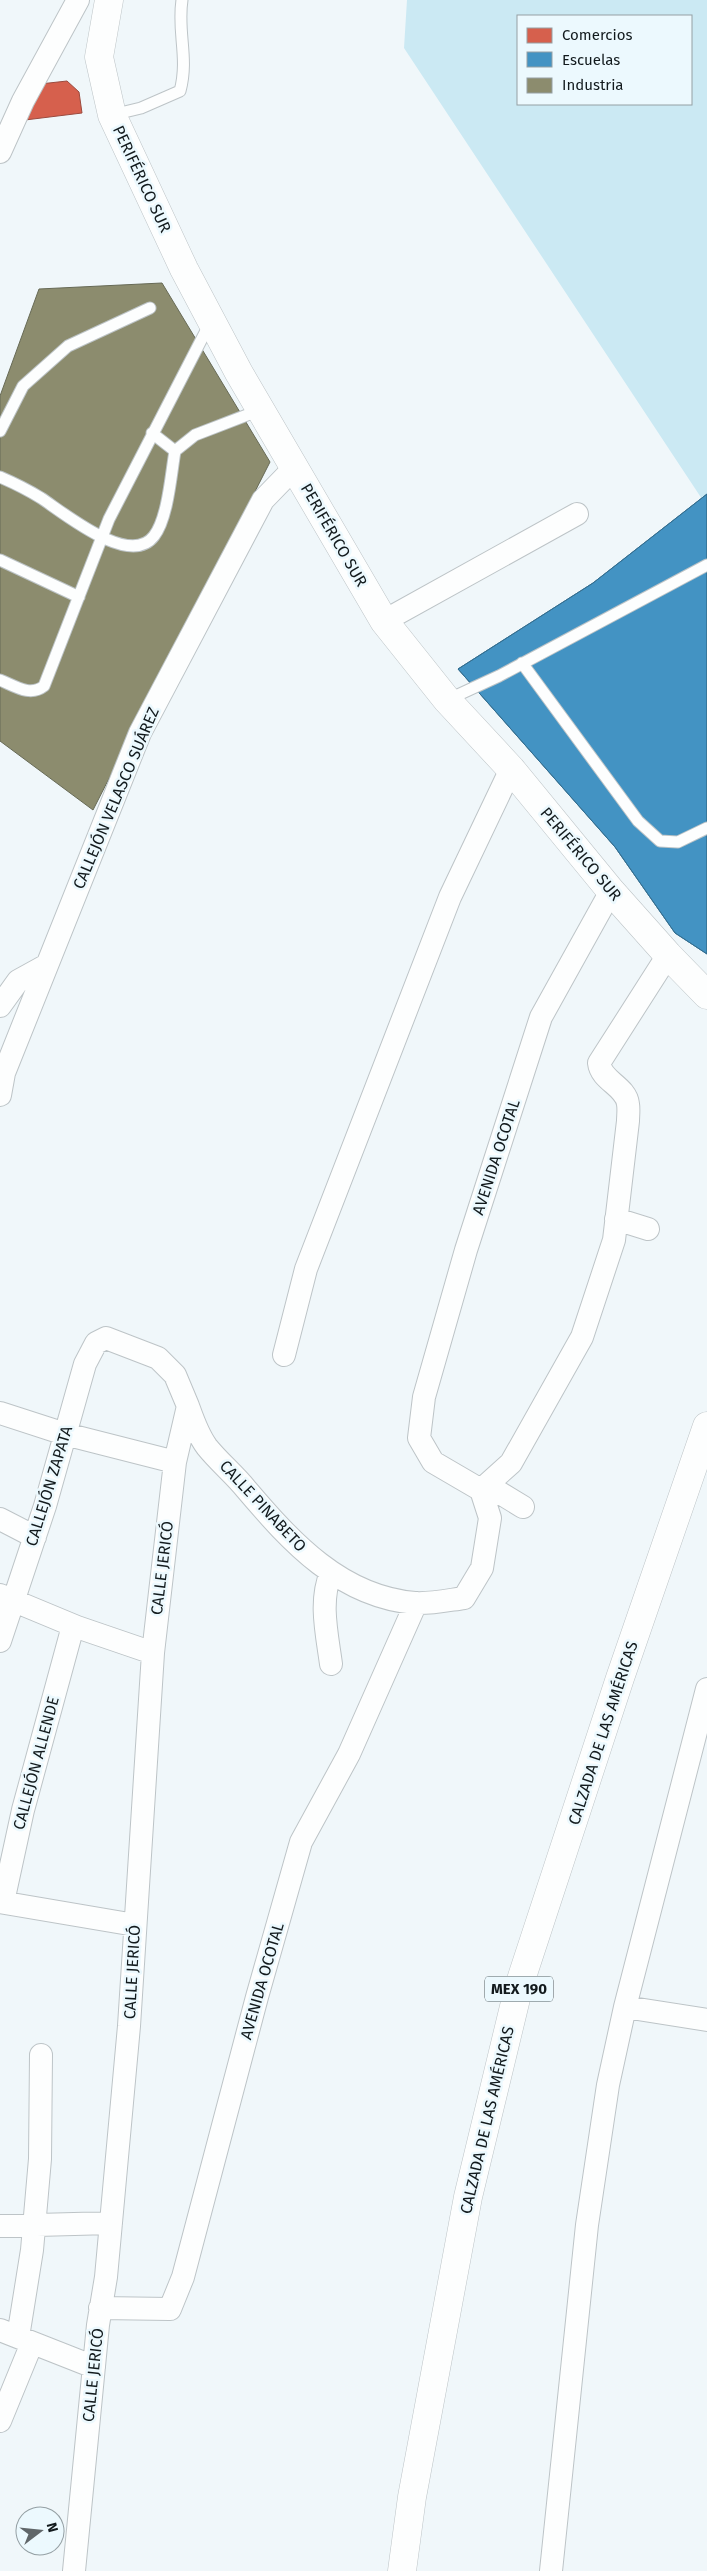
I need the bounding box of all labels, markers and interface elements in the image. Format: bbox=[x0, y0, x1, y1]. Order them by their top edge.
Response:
legend bbox=[517, 15, 692, 105]
text: Comercios bbox=[562, 26, 632, 44]
text: Escuelas bbox=[562, 51, 620, 69]
text: Industria bbox=[562, 76, 624, 94]
street label: PERIFÉRICO SUR bbox=[109, 122, 176, 236]
street label: PERIFÉRICO SUR bbox=[297, 480, 372, 590]
street label: CALLEJÓN VELASCO SUÁREZ bbox=[68, 704, 163, 892]
street label: PERIFÉRICO SUR bbox=[536, 803, 627, 905]
street label: AVENIDA OCOTAL bbox=[468, 1097, 524, 1217]
street label: CALLEJÓN ZAPATA bbox=[21, 1423, 77, 1548]
street label: CALLE PINABETO bbox=[216, 1456, 310, 1556]
street label: CALLE JERICÓ bbox=[146, 1520, 177, 1616]
street label: CALZADA DE LAS AMÉRICAS bbox=[563, 1638, 642, 1827]
street label: CALLEJÓN ALLENDE bbox=[8, 1694, 63, 1832]
street label: AVENIDA OCOTAL bbox=[236, 1920, 288, 2042]
street label: CALLE JERICÓ bbox=[119, 1924, 144, 2020]
road number: MEX 190 bbox=[485, 1976, 553, 2002]
street label: CALZADA DE LAS AMÉRICAS bbox=[455, 2024, 518, 2216]
street label: CALLE JERICÓ bbox=[78, 2327, 107, 2423]
north arrow bbox=[15, 2506, 65, 2556]
text: N bbox=[43, 2521, 61, 2534]

